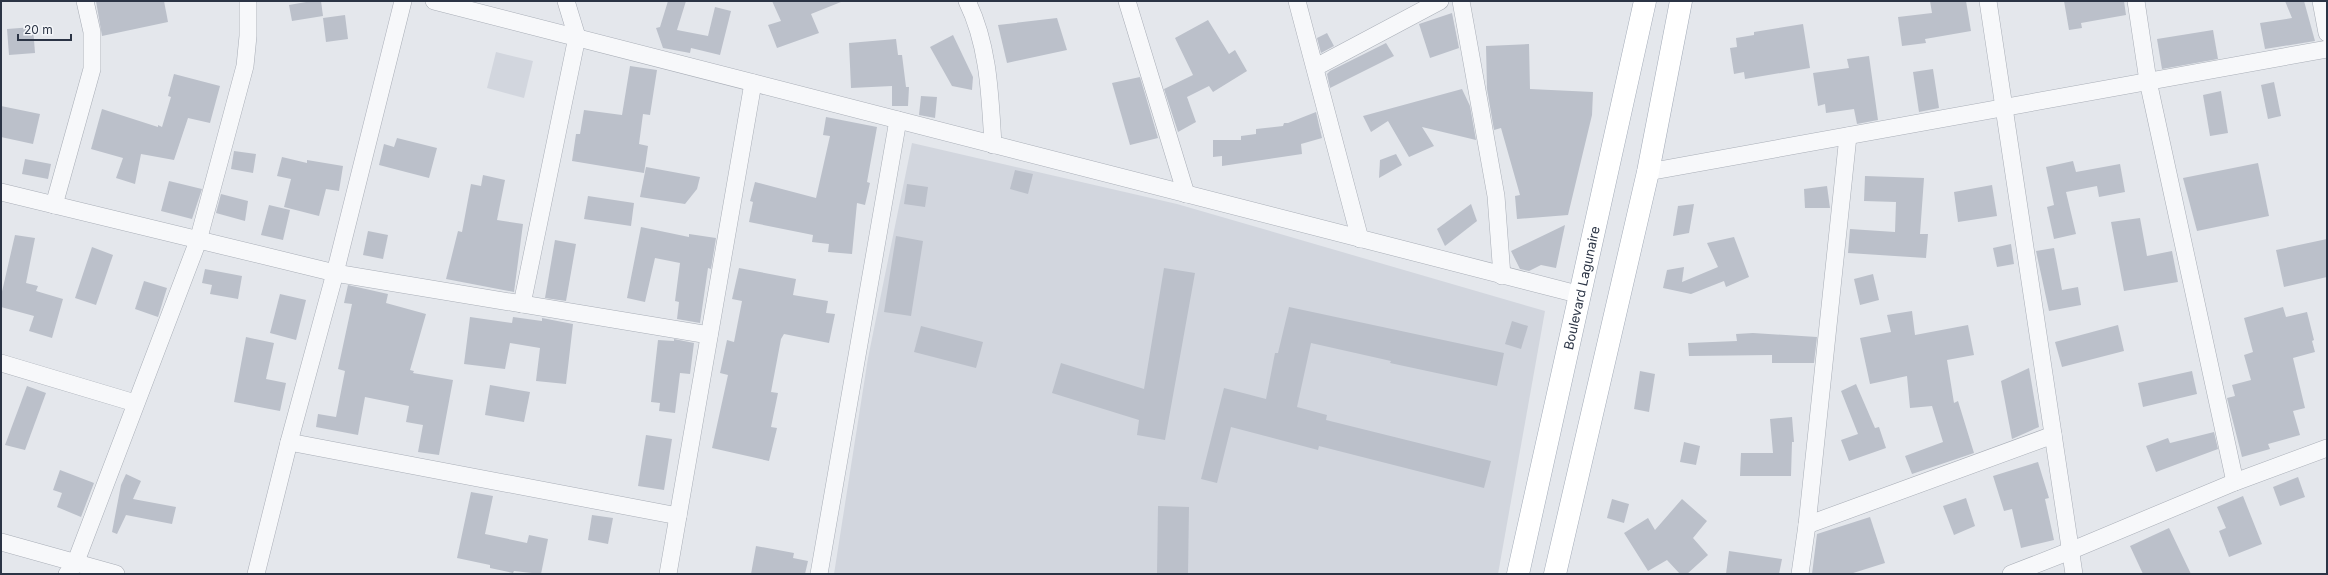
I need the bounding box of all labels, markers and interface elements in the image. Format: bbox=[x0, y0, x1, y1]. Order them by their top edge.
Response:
scale bar bbox=[18, 16, 71, 42]
text: 20 m bbox=[24, 22, 53, 37]
street label: Boulevard Lagunaire bbox=[1560, 225, 1603, 351]

